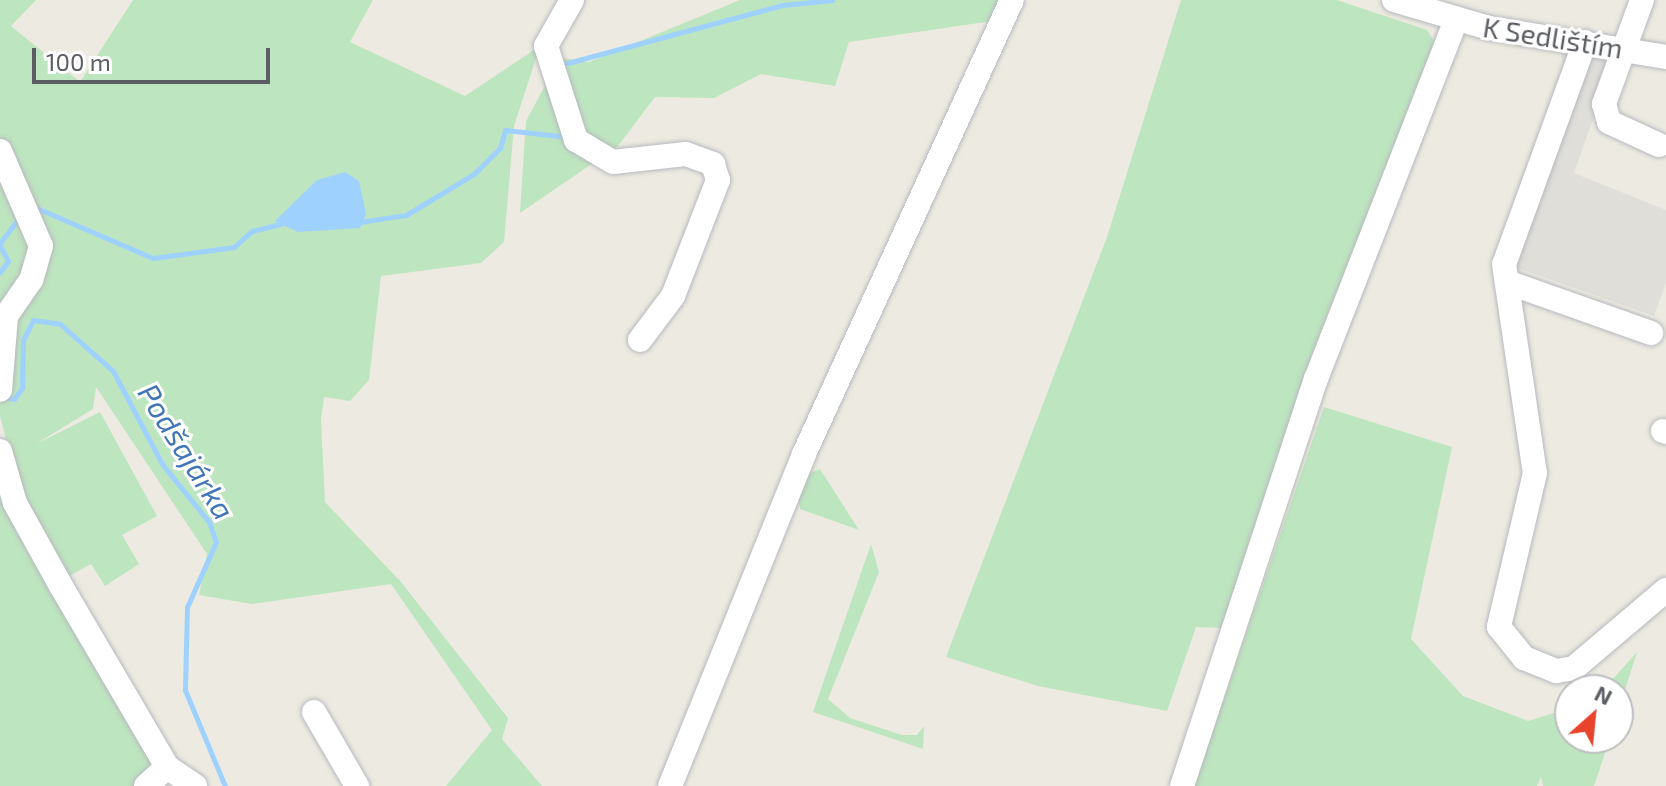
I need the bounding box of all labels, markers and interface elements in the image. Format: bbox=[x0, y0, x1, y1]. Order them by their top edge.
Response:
street label: K Sedlištím bbox=[1481, 9, 1625, 65]
scale bar bbox=[36, 32, 274, 82]
text: 100 m bbox=[46, 47, 111, 76]
water label: Podšajárka bbox=[131, 376, 243, 526]
north arrow bbox=[1554, 674, 1634, 754]
text: N bbox=[1591, 679, 1617, 710]

